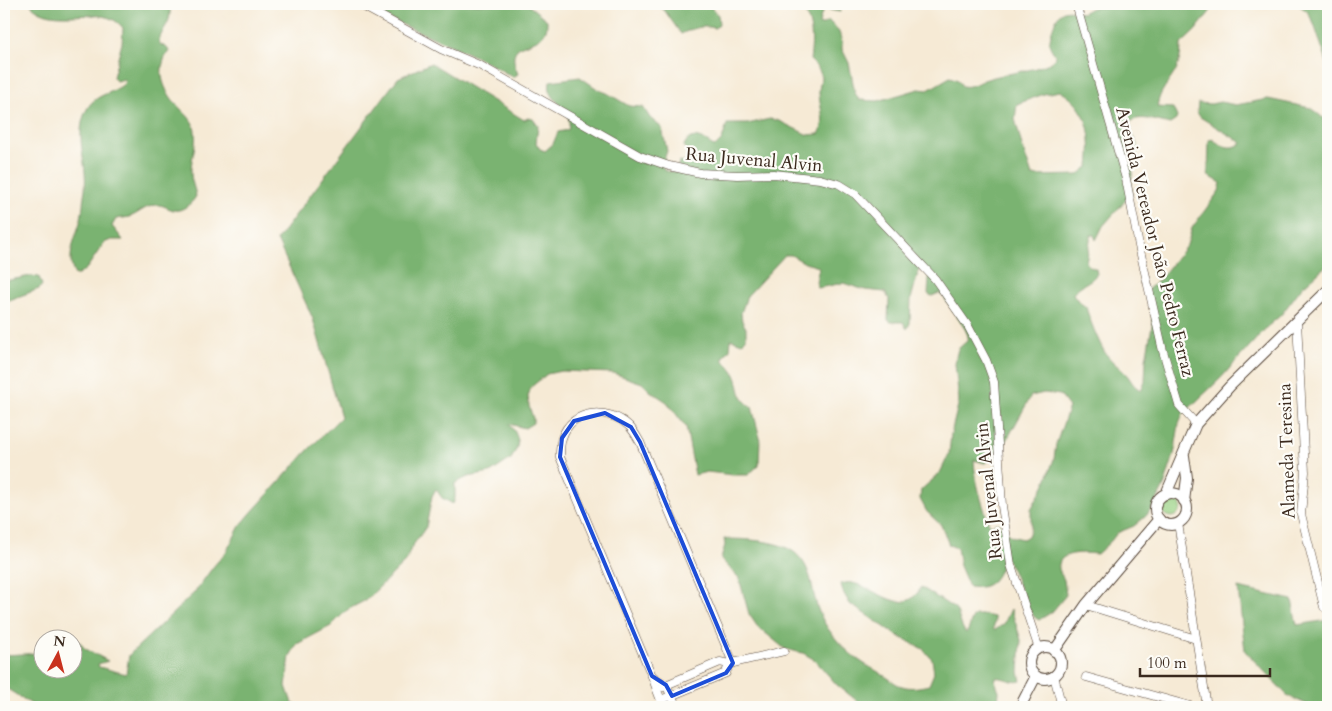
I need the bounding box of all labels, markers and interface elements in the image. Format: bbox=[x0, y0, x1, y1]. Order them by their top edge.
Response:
street label: Avenida Vereador João Pedro Ferraz bbox=[1109, 104, 1201, 380]
street label: Rua Juvenal Alvin bbox=[684, 142, 824, 179]
street label: Alameda Teresina bbox=[1272, 382, 1302, 519]
street label: Rua Juvenal Alvin bbox=[969, 421, 1009, 561]
north arrow bbox=[32, 628, 82, 678]
text: N bbox=[52, 631, 67, 652]
scale bar bbox=[1140, 646, 1270, 678]
text: 100 m bbox=[1147, 653, 1187, 673]

